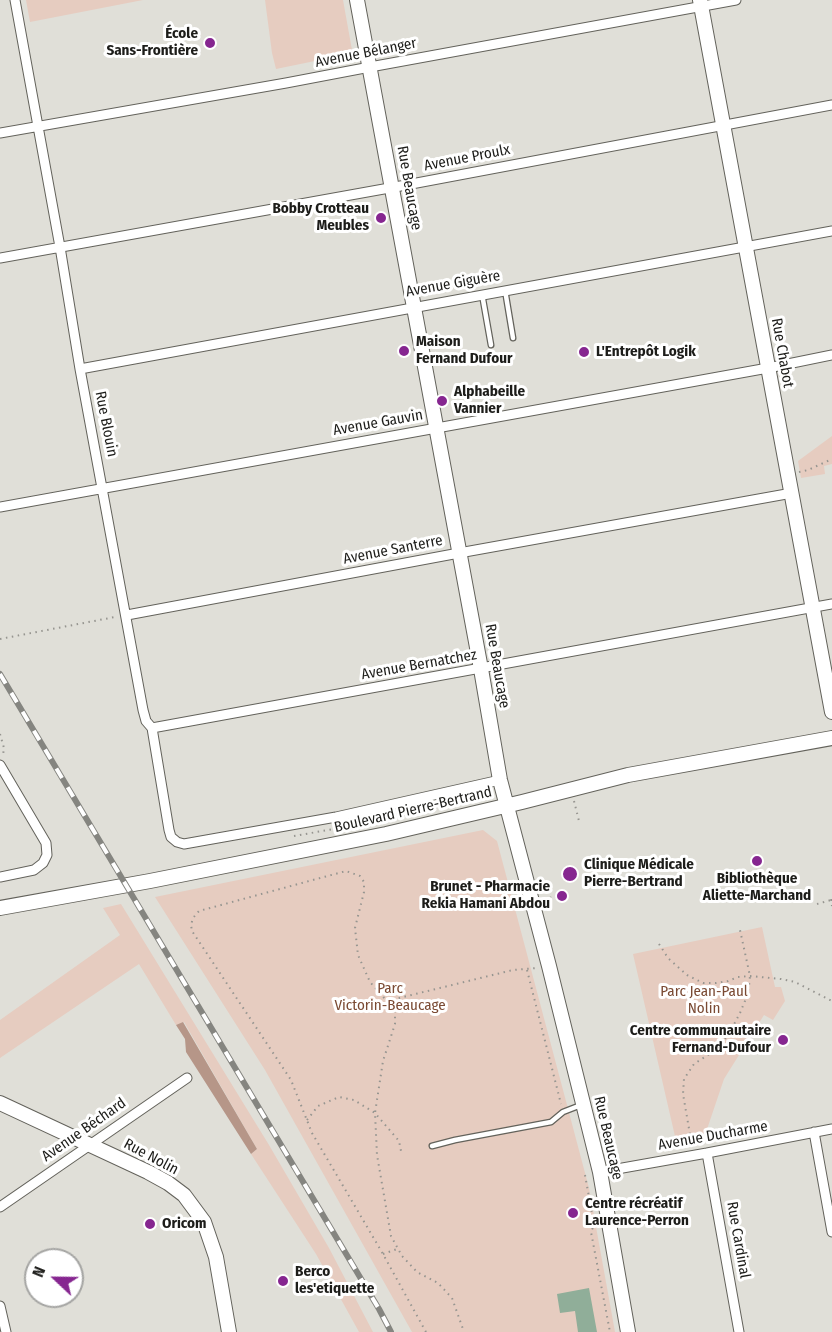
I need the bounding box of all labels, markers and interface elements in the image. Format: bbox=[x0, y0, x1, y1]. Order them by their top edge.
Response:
place label: École Sans-Frontière bbox=[106, 25, 198, 60]
street label: Avenue Bélanger bbox=[314, 34, 418, 72]
marker: École Sans-Frontière bbox=[203, 36, 217, 50]
street label: Avenue Proulx bbox=[422, 141, 512, 175]
street label: Rue Beaucage bbox=[393, 144, 425, 232]
place label: Bobby Crotteau Meubles bbox=[272, 200, 369, 235]
marker: Bobby Crotteau Meubles bbox=[374, 211, 388, 225]
street label: Avenue Giguère bbox=[404, 267, 502, 301]
street label: Rue Chabot bbox=[767, 317, 797, 389]
place label: Maison Fernand Dufour bbox=[416, 333, 512, 368]
place label: L'Entrepôt Logik bbox=[596, 343, 696, 361]
marker: Maison Fernand Dufour bbox=[397, 344, 411, 358]
marker: L'Entrepôt Logik bbox=[577, 345, 591, 359]
place label: Alphabeille Vannier bbox=[454, 383, 525, 418]
street label: Rue Blouin bbox=[91, 390, 121, 458]
marker: Alphabeille Vannier bbox=[435, 394, 449, 408]
street label: Avenue Gauvin bbox=[332, 406, 424, 440]
street label: Avenue Santerre bbox=[342, 532, 444, 568]
street label: Rue Beaucage bbox=[481, 622, 513, 710]
street label: Avenue Bernatchez bbox=[360, 646, 478, 684]
street label: Boulevard Pierre-Bertrand bbox=[332, 783, 494, 837]
marker: Bibliothèque Aliette-Marchand bbox=[750, 854, 764, 868]
place label: Clinique Médicale Pierre-Bertrand bbox=[584, 856, 694, 891]
marker: Clinique Médicale Pierre-Bertrand bbox=[561, 865, 579, 883]
place label: Bibliothèque Aliette-Marchand bbox=[703, 870, 811, 905]
place label: Brunet - Pharmacie Rekia Hamani Abdou bbox=[422, 878, 550, 913]
marker: Brunet - Pharmacie Rekia Hamani Abdou bbox=[555, 889, 569, 903]
park label: Parc Victorin-Beaucage bbox=[334, 980, 446, 1015]
park label: Parc Jean-Paul Nolin bbox=[660, 983, 748, 1018]
place label: Centre communautaire Fernand-Dufour bbox=[630, 1022, 771, 1057]
marker: Centre communautaire Fernand-Dufour bbox=[776, 1033, 790, 1047]
street label: Avenue Béchard bbox=[38, 1094, 130, 1166]
street label: Rue Beaucage bbox=[590, 1094, 626, 1182]
street label: Avenue Ducharme bbox=[657, 1117, 769, 1155]
street label: Rue Nolin bbox=[120, 1135, 182, 1179]
place label: Centre récréatif Laurence-Perron bbox=[585, 1195, 689, 1230]
street label: Rue Cardinal bbox=[722, 1200, 754, 1280]
marker: Centre récréatif Laurence-Perron bbox=[566, 1206, 580, 1220]
place label: Oricom bbox=[162, 1215, 207, 1233]
marker: Oricom bbox=[143, 1217, 157, 1231]
north arrow bbox=[24, 1248, 84, 1308]
place label: Berco les'etiquette bbox=[295, 1263, 374, 1298]
text: N bbox=[28, 1264, 49, 1280]
marker: Berco les'etiquette bbox=[276, 1274, 290, 1288]

